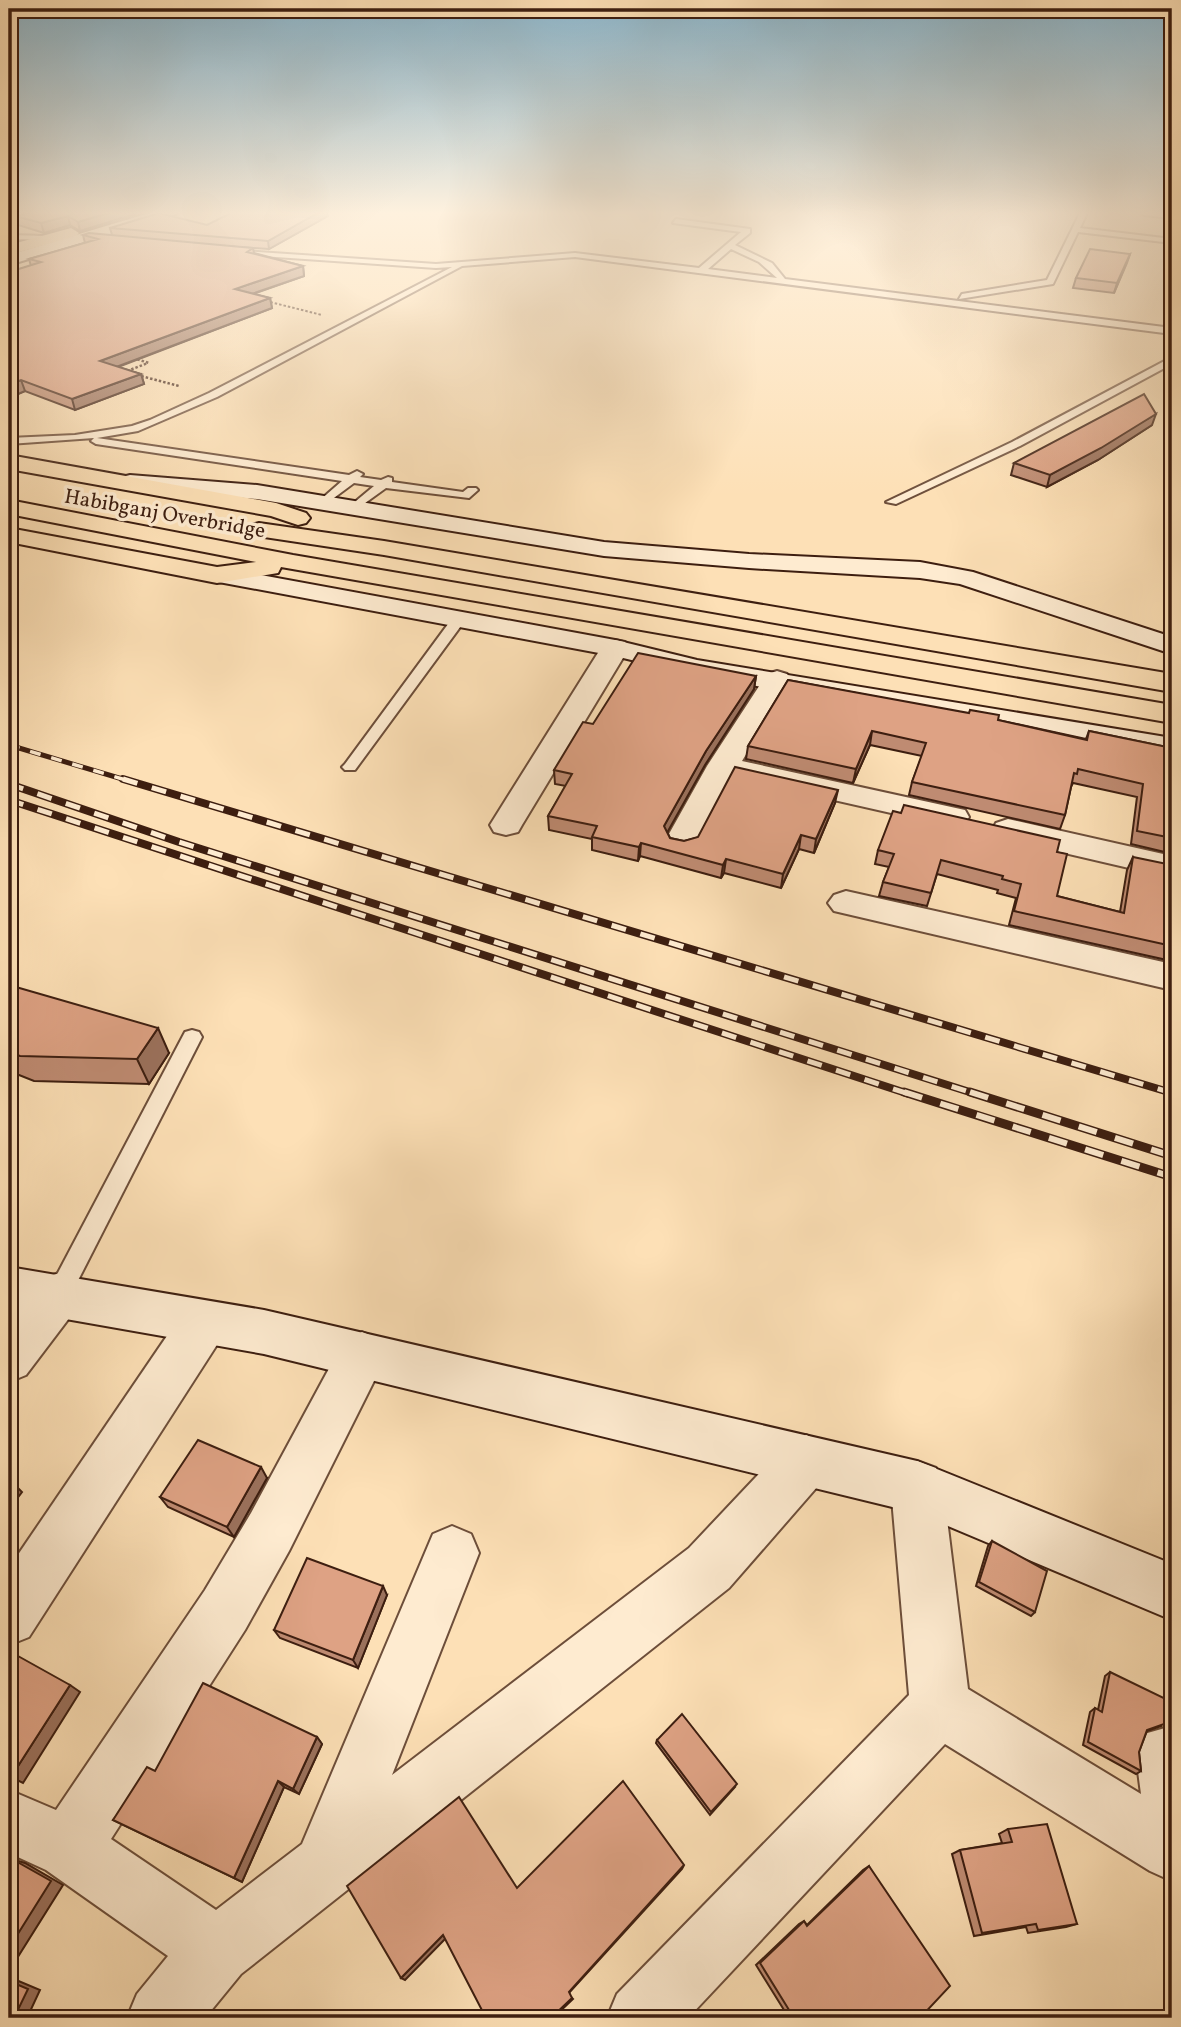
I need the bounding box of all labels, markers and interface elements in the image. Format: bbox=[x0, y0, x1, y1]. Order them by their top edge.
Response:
street label: Habibganj Overbridge bbox=[62, 483, 268, 546]

